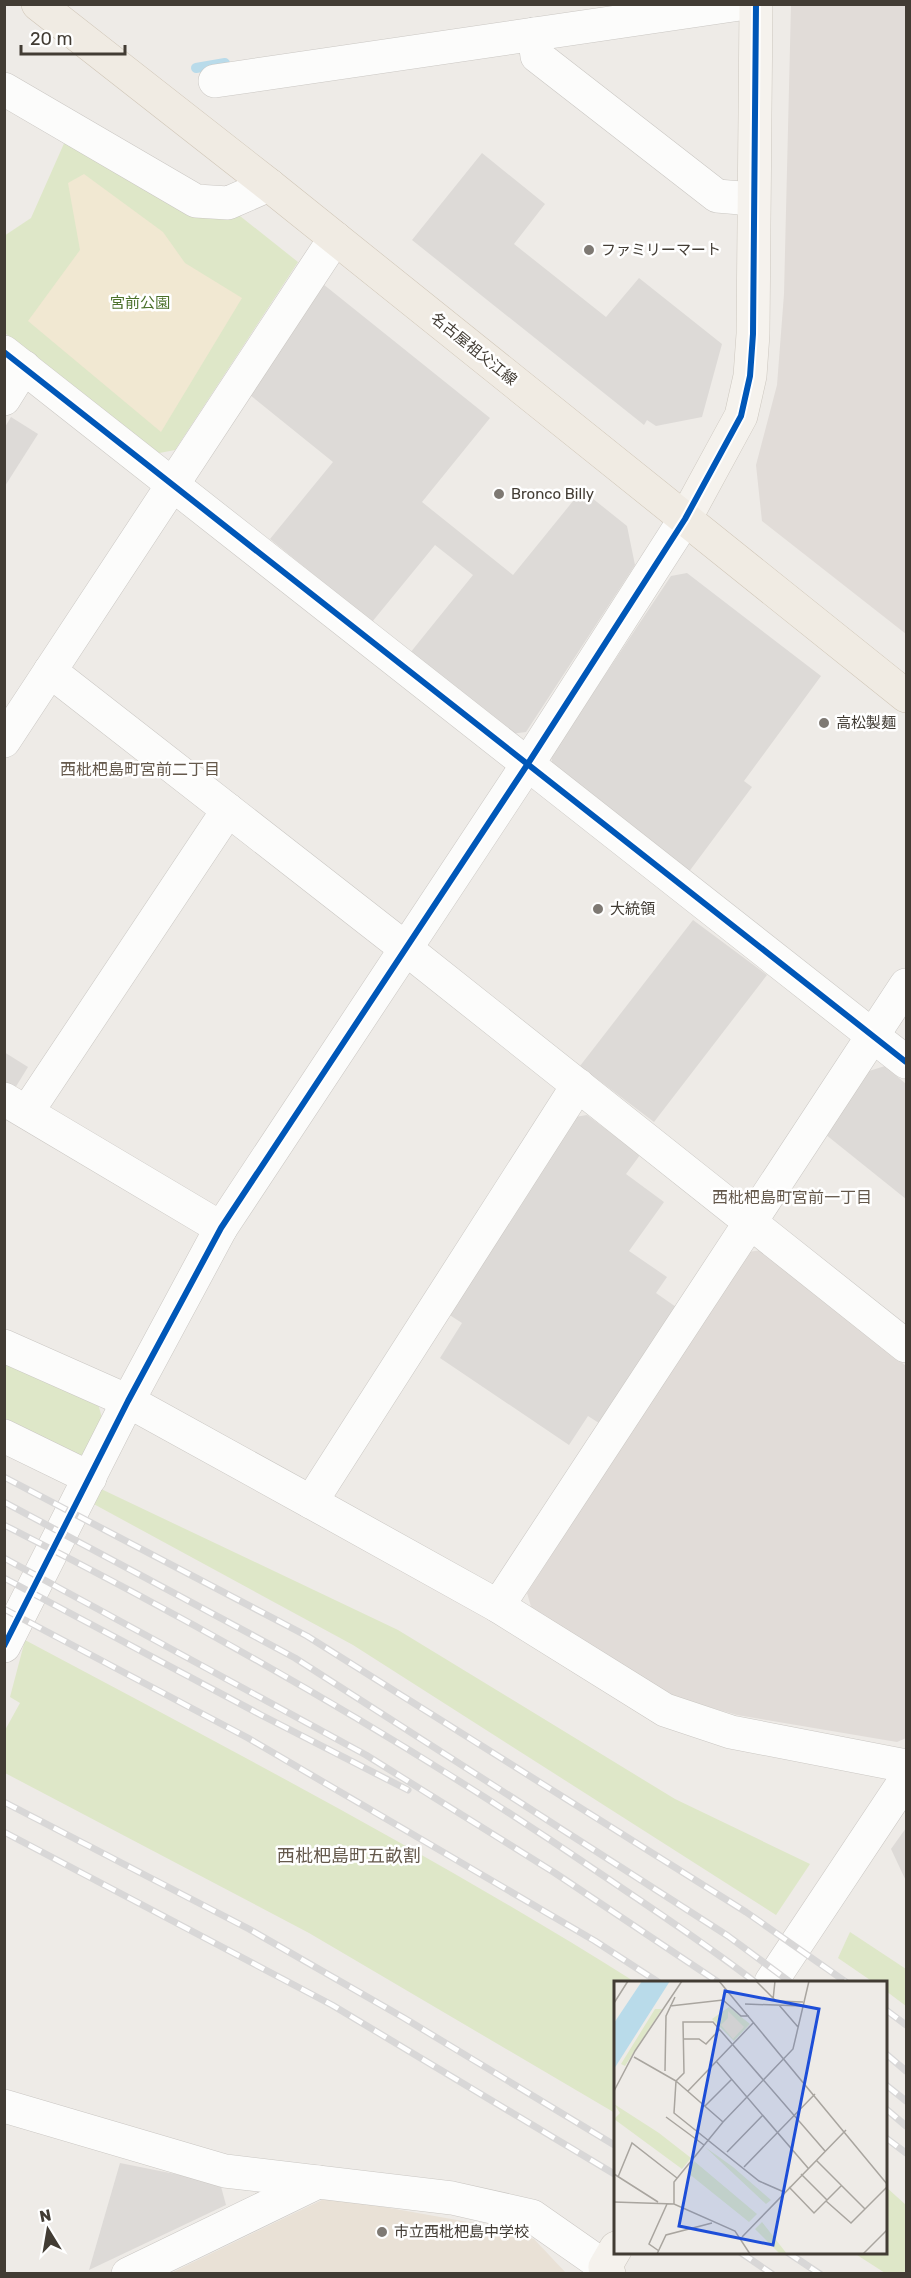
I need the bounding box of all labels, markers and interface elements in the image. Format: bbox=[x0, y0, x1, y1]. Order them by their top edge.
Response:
scale bar bbox=[21, 18, 124, 56]
text: 20 m bbox=[30, 28, 72, 50]
place label: ファミリーマート bbox=[601, 241, 721, 259]
marker: ファミリーマート bbox=[582, 243, 596, 257]
park label: 宮前公園 bbox=[110, 294, 170, 312]
street label: 名古屋祖父江線 bbox=[428, 309, 520, 389]
place label: Bronco Billy bbox=[511, 485, 594, 503]
marker: Bronco Billy bbox=[492, 487, 506, 501]
place label: 高松製麺 bbox=[836, 714, 896, 732]
marker: 高松製麺 bbox=[817, 716, 831, 730]
district label: 西枇杷島町宮前二丁目 bbox=[60, 760, 220, 779]
place label: 大統領 bbox=[610, 900, 655, 918]
marker: 大統領 bbox=[591, 902, 605, 916]
district label: 西枇杷島町宮前一丁目 bbox=[712, 1188, 872, 1207]
district label: 西枇杷島町五畝割 bbox=[277, 1845, 421, 1867]
inset map bbox=[614, 1981, 887, 2254]
north arrow bbox=[18, 2200, 78, 2260]
text: N bbox=[38, 2205, 53, 2226]
place label: 市立西枇杷島中学校 bbox=[394, 2223, 529, 2241]
marker: 市立西枇杷島中学校 bbox=[375, 2225, 389, 2239]

